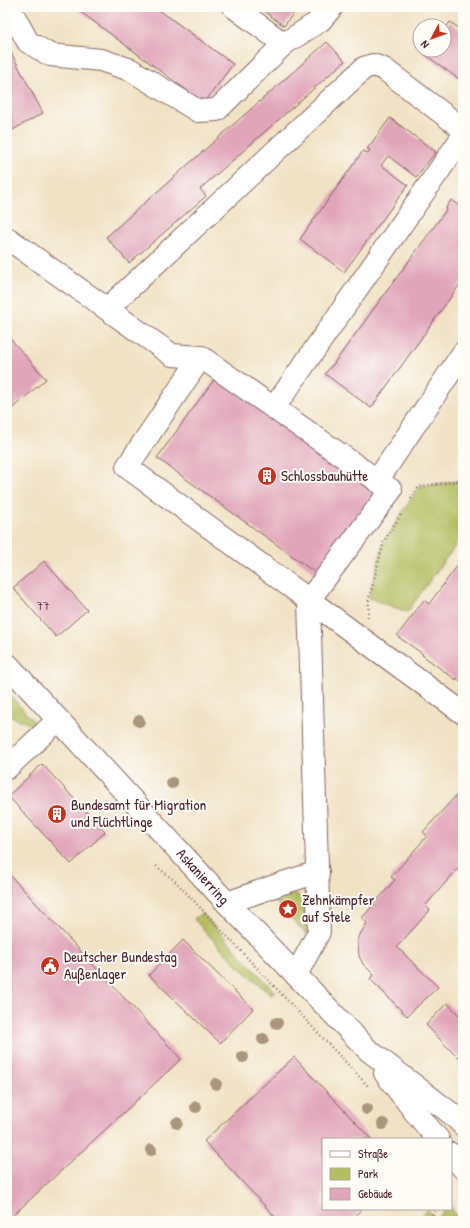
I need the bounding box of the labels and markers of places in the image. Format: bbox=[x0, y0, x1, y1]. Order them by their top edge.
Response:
building icon: Schlossbauhütte bbox=[256, 465, 278, 487]
place label: Schlossbauhütte bbox=[281, 465, 368, 486]
place label: Bundesamt für Migration und Flüchtlinge bbox=[71, 794, 206, 832]
building icon: Bundesamt für Migration und Flüchtlinge bbox=[46, 803, 68, 825]
place label: Zehnkämpfer auf Stele bbox=[302, 889, 375, 927]
place icon: Zehnkämpfer auf Stele bbox=[277, 898, 299, 920]
place label: Deutscher Bundestag Außenlager bbox=[64, 946, 177, 984]
public building icon: Deutscher Bundestag Außenlager bbox=[39, 955, 61, 977]

